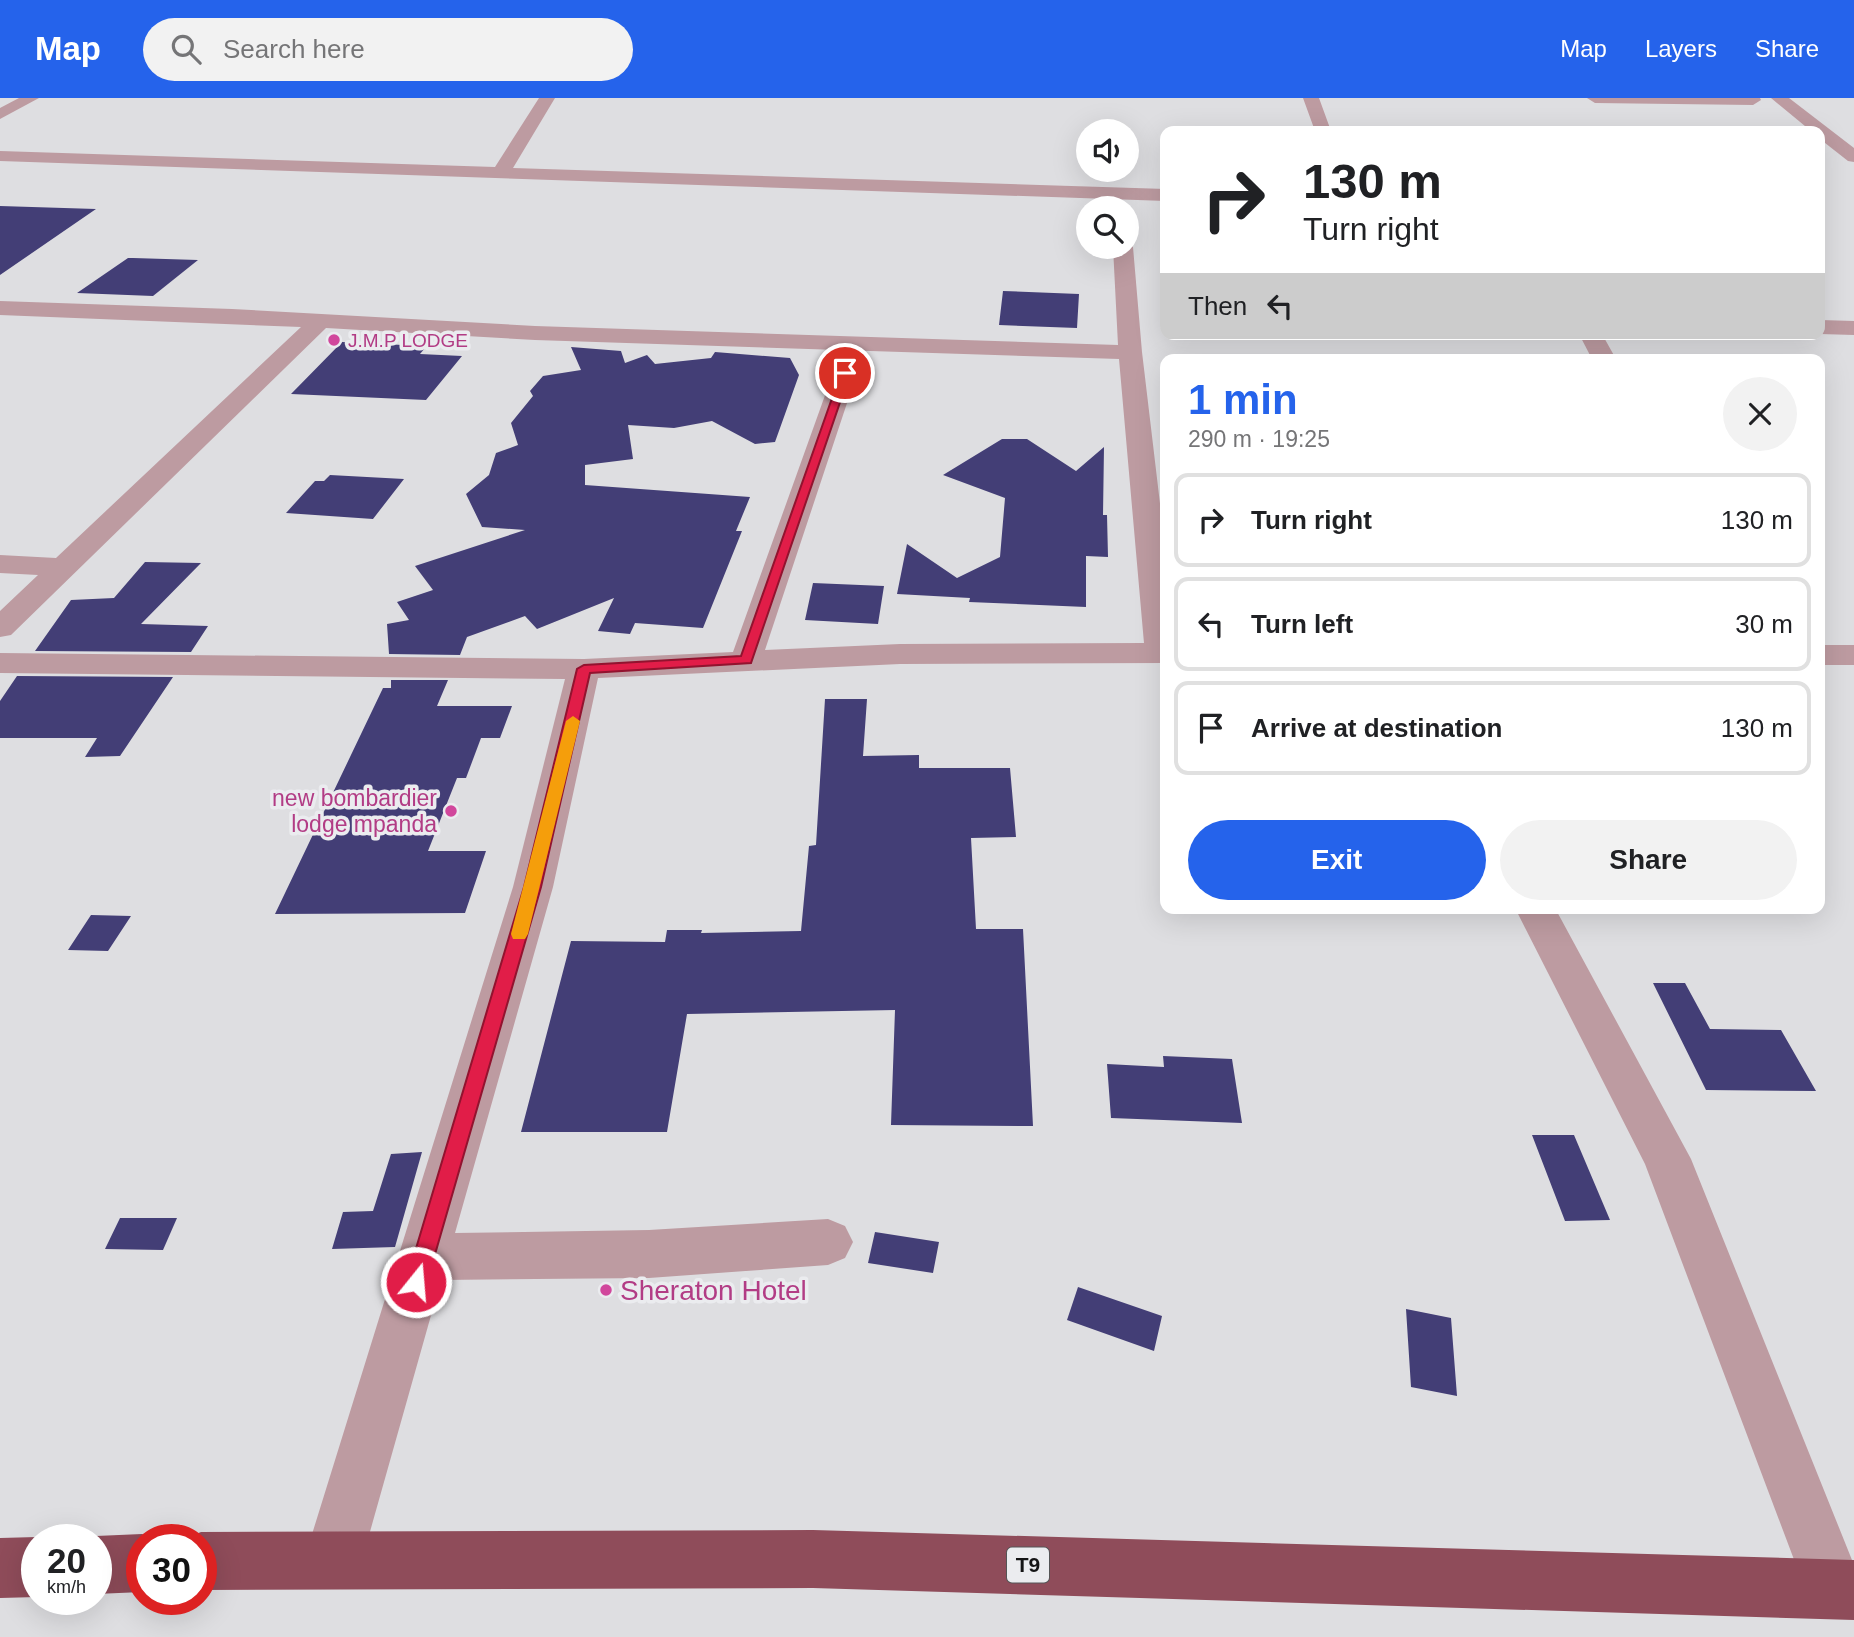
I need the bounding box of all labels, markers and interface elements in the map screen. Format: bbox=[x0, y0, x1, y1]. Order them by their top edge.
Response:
search box bbox=[143, 18, 633, 81]
text: Map bbox=[35, 30, 101, 67]
icon: search bbox=[167, 30, 205, 68]
text: Search here bbox=[223, 34, 365, 64]
text: Map bbox=[1560, 35, 1607, 62]
text: Layers bbox=[1645, 35, 1717, 62]
text: Share bbox=[1755, 35, 1819, 62]
map controls bbox=[1076, 119, 1139, 259]
button: sound bbox=[1076, 119, 1139, 182]
icon: right bbox=[1188, 154, 1279, 245]
text: 130 m bbox=[1303, 154, 1442, 208]
button: search bbox=[1076, 196, 1139, 259]
text: Turn right bbox=[1303, 211, 1439, 247]
icon: left bbox=[1261, 287, 1299, 325]
text: Then bbox=[1188, 291, 1247, 321]
place label: J.M.P LODGE bbox=[348, 330, 468, 351]
marker: J.M.P LODGE bbox=[326, 332, 342, 348]
pin bbox=[815, 343, 875, 403]
icon: arrive bbox=[826, 354, 864, 392]
text: 1 min bbox=[1188, 376, 1298, 423]
button: close bbox=[1723, 377, 1797, 451]
text: 290 m · 19:25 bbox=[1188, 426, 1330, 452]
icon: right bbox=[1192, 501, 1230, 539]
text: Turn right bbox=[1251, 505, 1372, 535]
text: 130 m bbox=[1721, 505, 1793, 535]
icon: left bbox=[1192, 605, 1230, 643]
text: Turn left bbox=[1251, 609, 1353, 639]
text: 30 m bbox=[1735, 609, 1793, 639]
icon: arrive bbox=[1192, 709, 1230, 747]
text: Arrive at destination bbox=[1251, 713, 1502, 743]
text: 130 m bbox=[1721, 713, 1793, 743]
place label: new bombardier lodge mpanda bbox=[272, 785, 437, 837]
marker: new bombardier lodge mpanda bbox=[443, 803, 459, 819]
button: Exit bbox=[1188, 820, 1486, 900]
button: Share bbox=[1500, 820, 1797, 900]
position arrow bbox=[379, 1245, 453, 1319]
place label: Sheraton Hotel bbox=[620, 1275, 807, 1306]
marker: Sheraton Hotel bbox=[598, 1282, 614, 1298]
speed limit sign: 30 bbox=[126, 1524, 217, 1615]
text: 20 bbox=[47, 1541, 86, 1580]
road number: T9 bbox=[1007, 1548, 1049, 1582]
text: km/h bbox=[47, 1577, 86, 1597]

